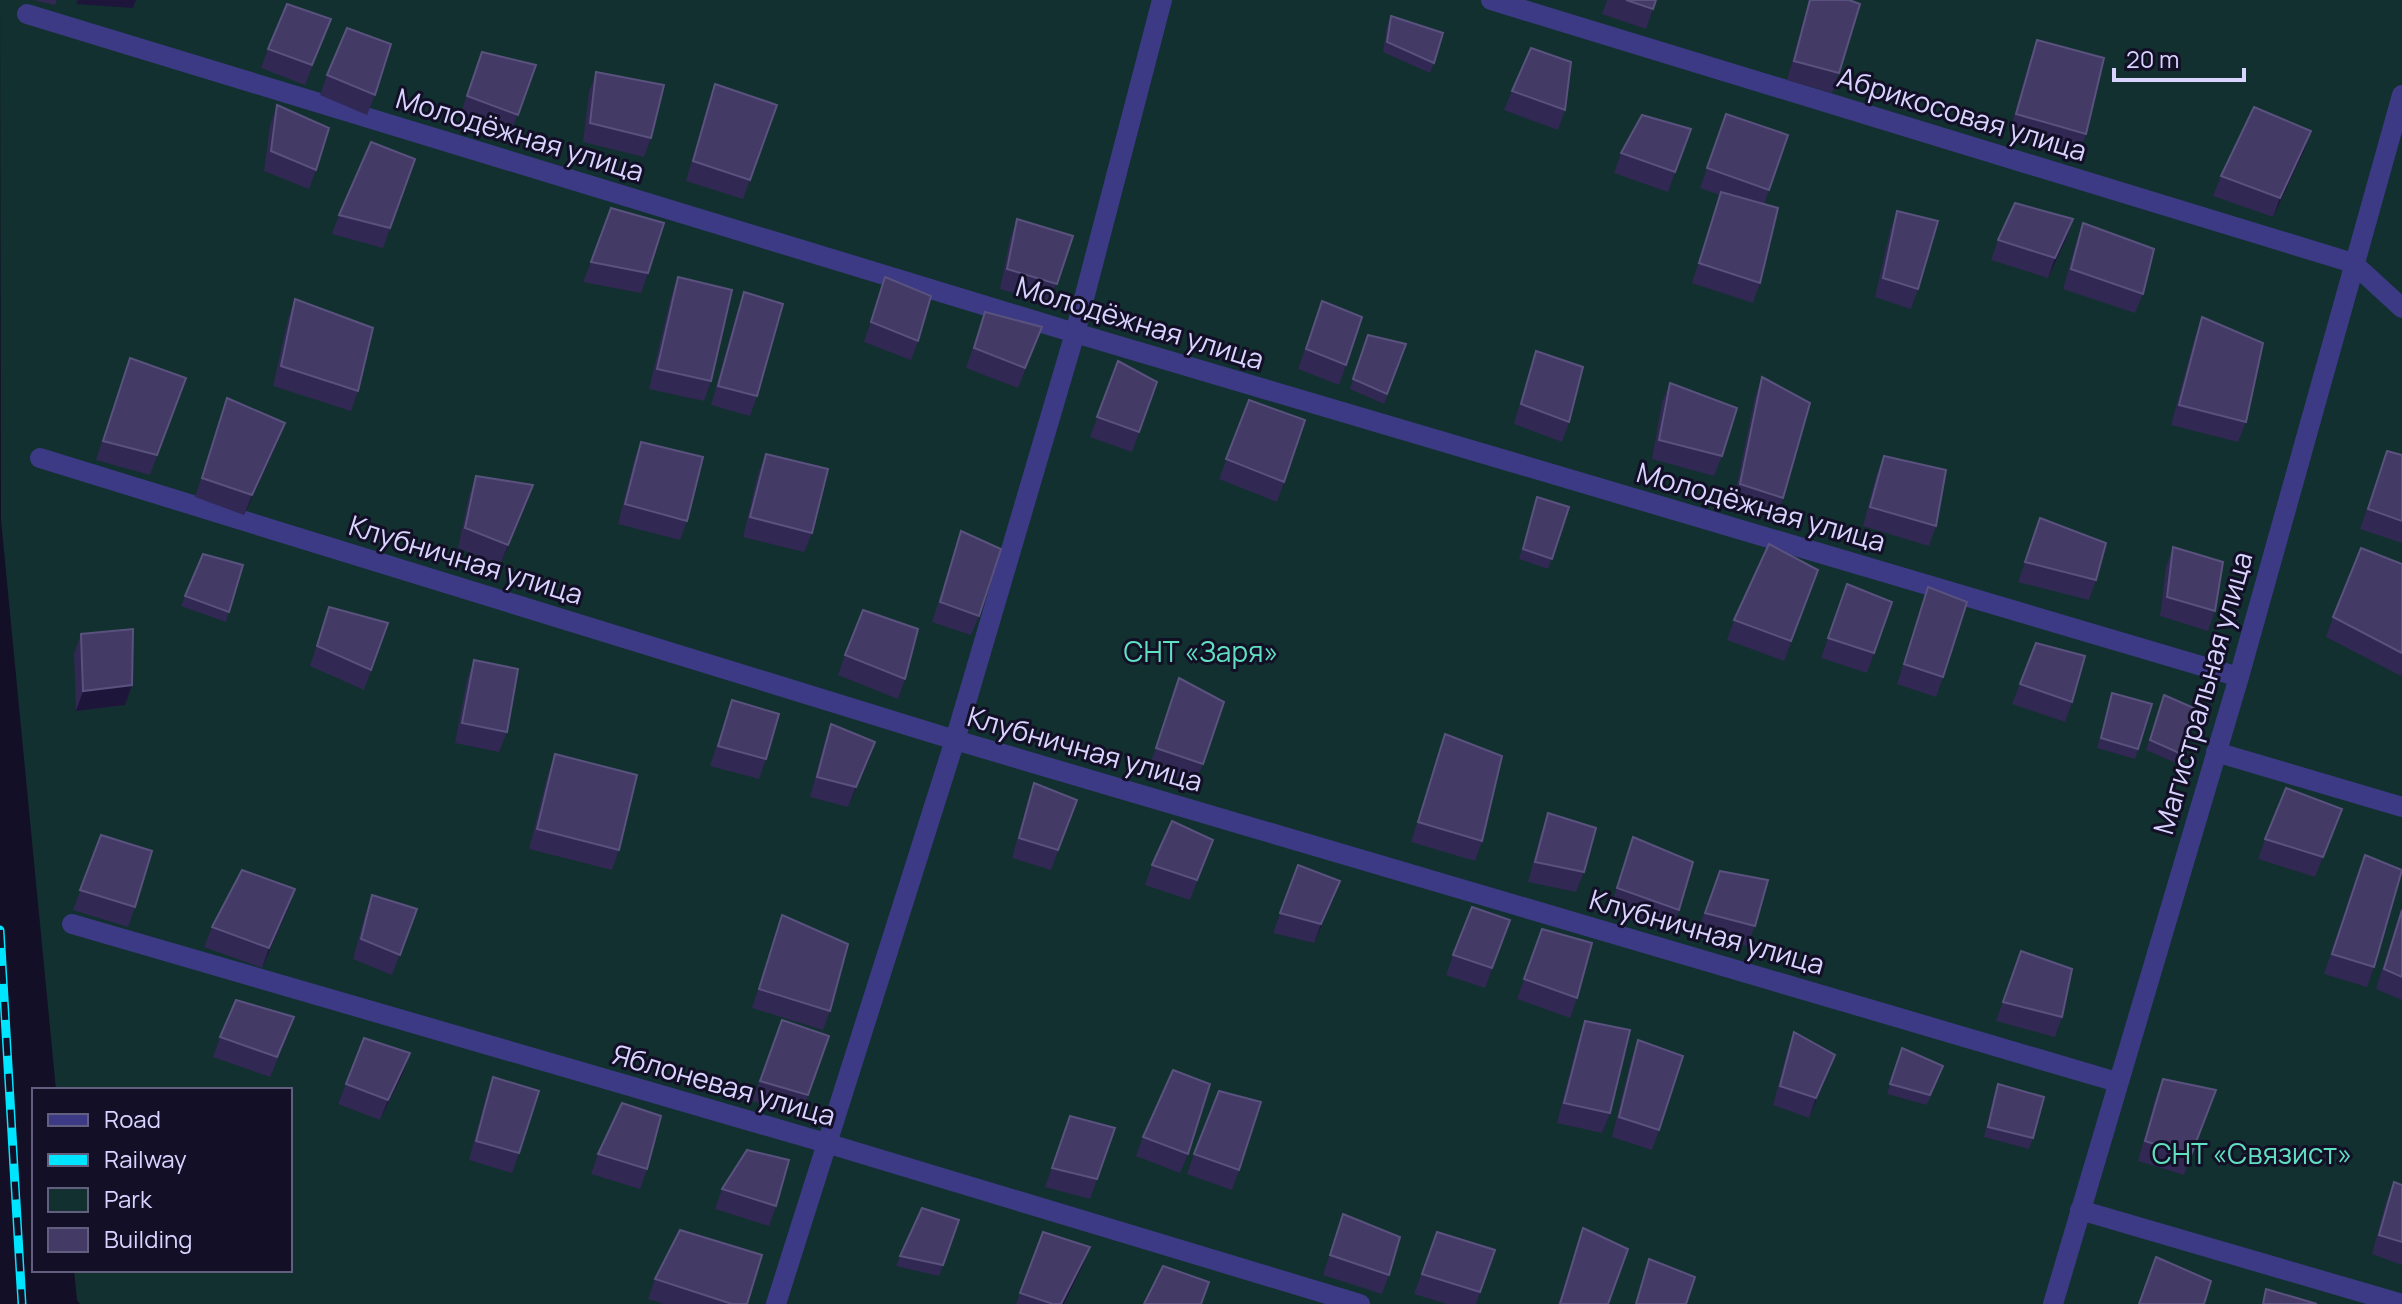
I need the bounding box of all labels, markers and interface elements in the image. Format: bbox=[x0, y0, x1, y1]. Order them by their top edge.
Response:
scale bar bbox=[2114, 32, 2244, 82]
text: 20 m bbox=[2126, 42, 2179, 75]
street label: Абрикосовая улица bbox=[1833, 57, 2092, 169]
street label: Молодёжная улица bbox=[392, 78, 649, 190]
street label: Молодёжная улица bbox=[1012, 266, 1269, 378]
street label: Молодёжная улица bbox=[1632, 452, 1890, 560]
street label: Клубничная улица bbox=[345, 505, 588, 613]
street label: Магистральная улица bbox=[2143, 547, 2261, 839]
park label: СНТ «Заря» bbox=[1124, 632, 1278, 670]
street label: Клубничная улица bbox=[963, 696, 1207, 800]
street label: Клубничная улица bbox=[1585, 879, 1829, 983]
street label: Яблоневая улица bbox=[608, 1034, 840, 1134]
legend bbox=[32, 1088, 292, 1272]
text: Road bbox=[104, 1102, 161, 1135]
park label: СНТ «Связист» bbox=[2152, 1134, 2352, 1172]
text: Railway bbox=[104, 1142, 187, 1175]
text: Park bbox=[104, 1182, 153, 1215]
text: Building bbox=[104, 1222, 192, 1255]

